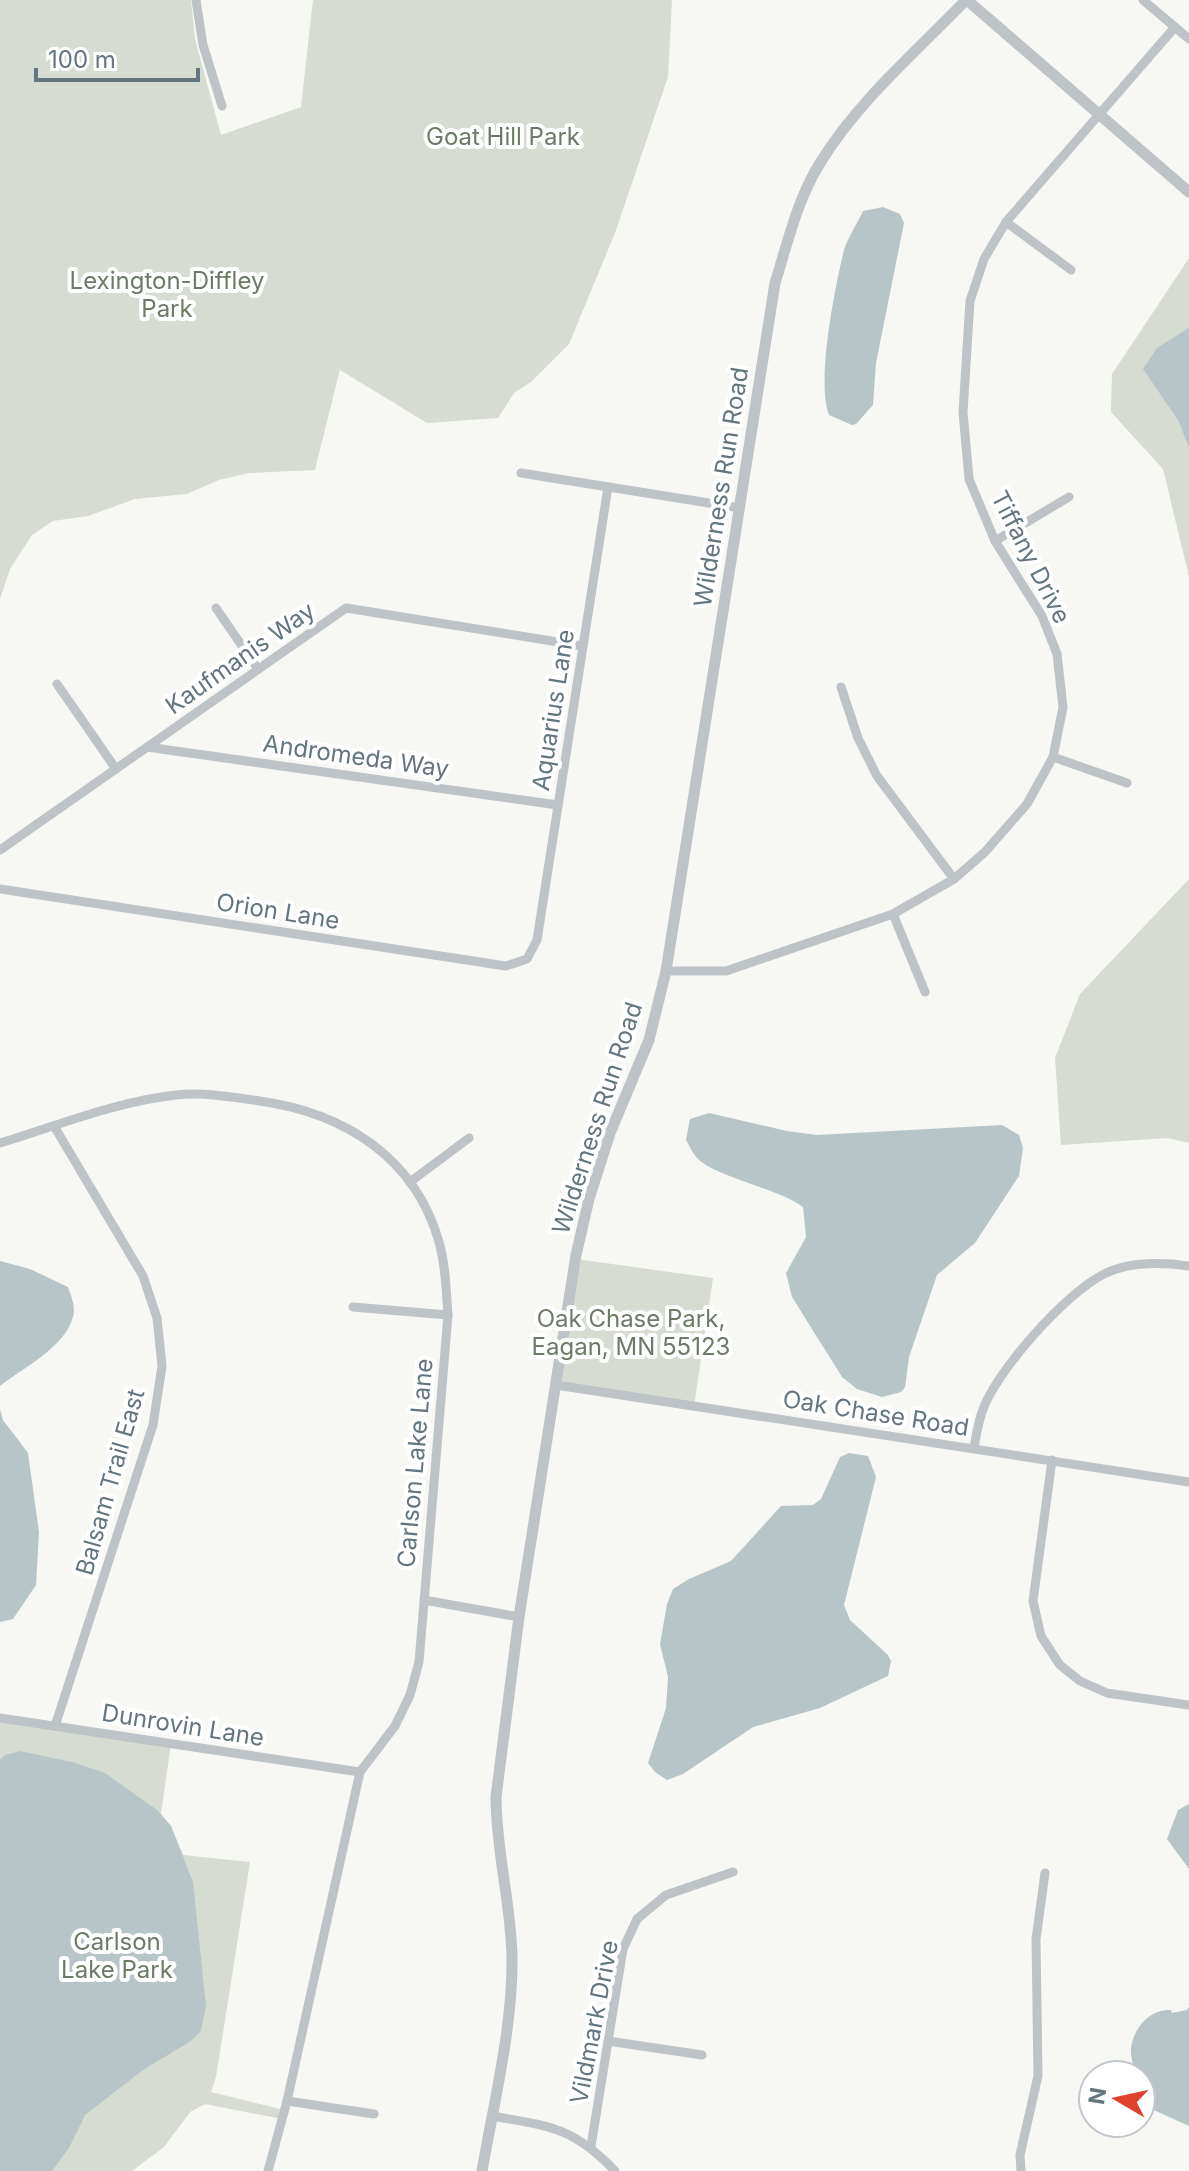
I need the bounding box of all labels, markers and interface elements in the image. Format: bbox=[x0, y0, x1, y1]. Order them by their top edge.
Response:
scale bar bbox=[36, 32, 198, 82]
text: 100 m bbox=[48, 45, 116, 74]
park label: Goat Hill Park bbox=[426, 122, 580, 151]
park label: Lexington-Diffley Park bbox=[70, 266, 264, 323]
street label: Wilderness Run Road bbox=[688, 365, 754, 609]
street label: Tiffany Drive bbox=[985, 486, 1077, 628]
street label: Kaufmanis Way bbox=[160, 596, 320, 720]
street label: Aquarius Lane bbox=[526, 627, 580, 793]
street label: Andromeda Way bbox=[261, 729, 451, 783]
street label: Orion Lane bbox=[214, 887, 342, 935]
street label: Wilderness Run Road bbox=[546, 998, 648, 1238]
park label: Oak Chase Park, Eagan, MN 55123 bbox=[532, 1304, 730, 1361]
street label: Carlson Lake Lane bbox=[391, 1357, 439, 1569]
street label: Oak Chase Road bbox=[781, 1384, 971, 1442]
street label: Balsam Trail East bbox=[70, 1385, 150, 1578]
street label: Dunrovin Lane bbox=[100, 1698, 266, 1752]
park label: Carlson Lake Park bbox=[61, 1927, 173, 1984]
street label: Vildmark Drive bbox=[564, 1938, 624, 2106]
north arrow bbox=[1077, 2059, 1157, 2139]
text: N bbox=[1083, 2086, 1111, 2106]

